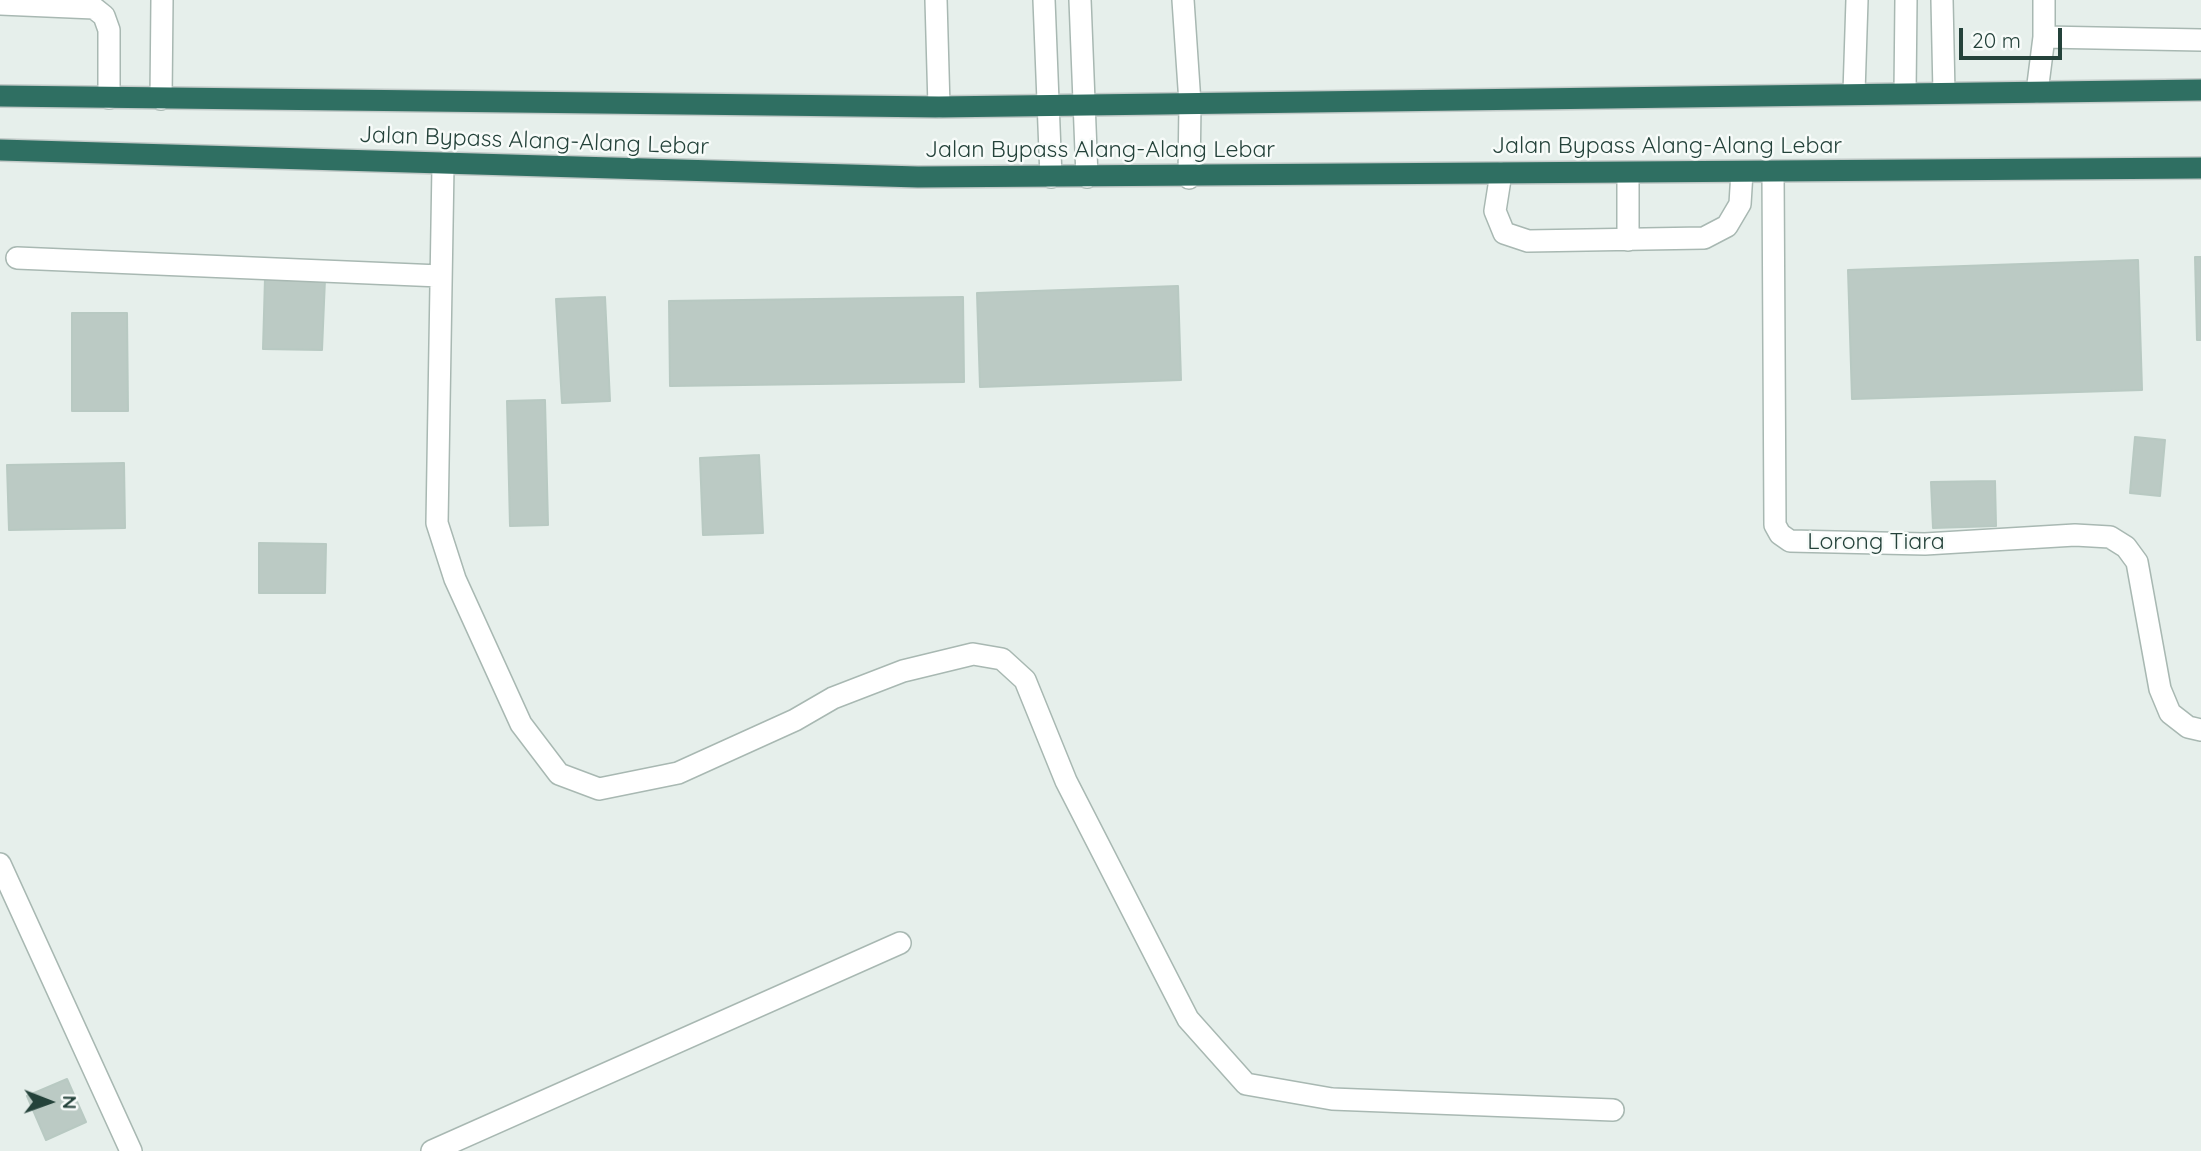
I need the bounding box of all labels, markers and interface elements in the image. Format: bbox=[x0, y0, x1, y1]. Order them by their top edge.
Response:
scale bar bbox=[1963, 14, 2066, 58]
text: 20 m bbox=[1972, 27, 2021, 53]
street label: Jalan Bypass Alang-Alang Lebar bbox=[358, 121, 710, 161]
street label: Jalan Bypass Alang-Alang Lebar bbox=[1492, 132, 1842, 160]
street label: Jalan Bypass Alang-Alang Lebar bbox=[925, 136, 1275, 164]
street label: Lorong Tiara bbox=[1807, 528, 1945, 556]
north arrow bbox=[14, 1067, 84, 1137]
text: N bbox=[58, 1095, 82, 1110]

